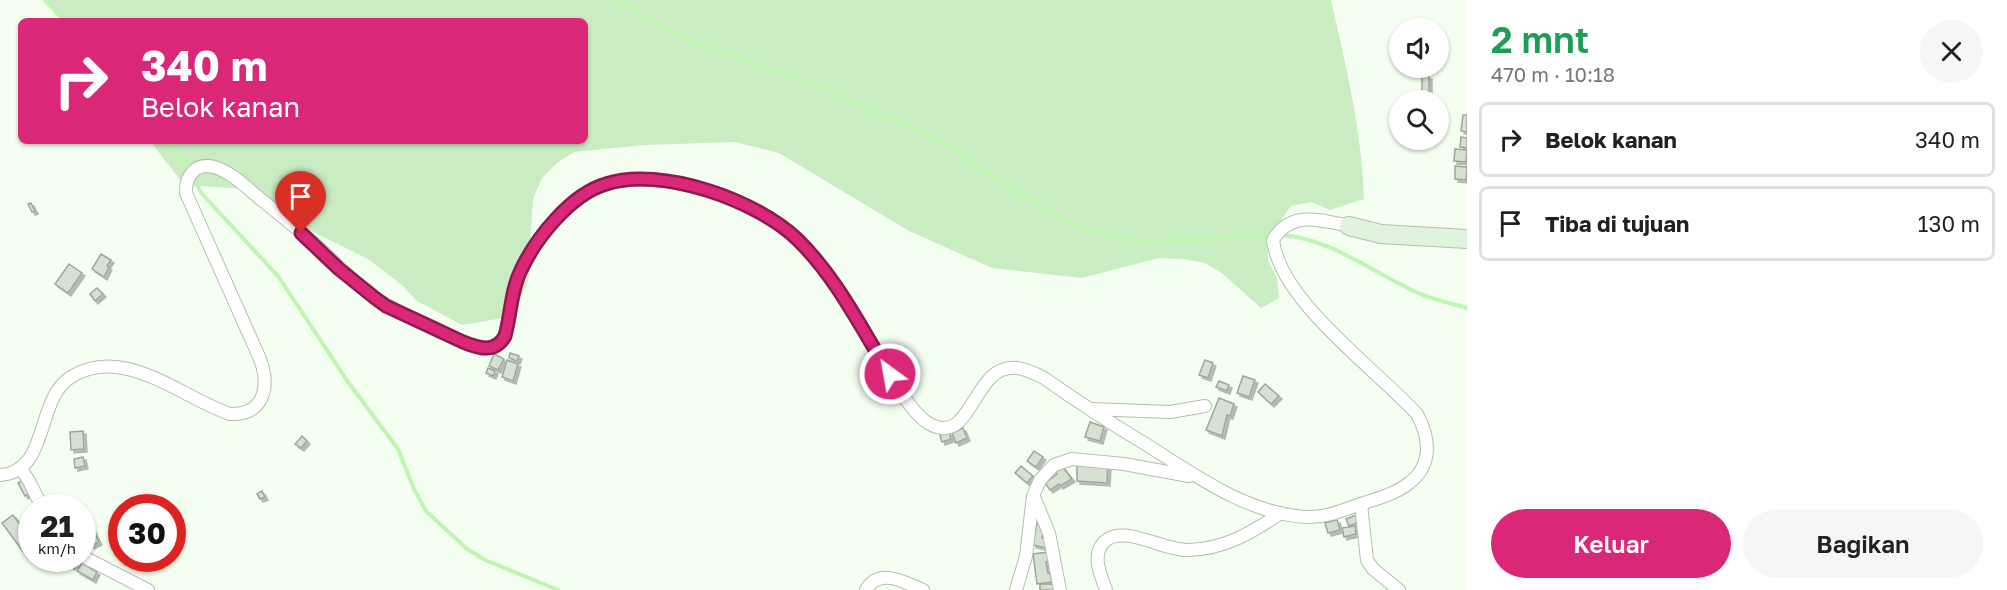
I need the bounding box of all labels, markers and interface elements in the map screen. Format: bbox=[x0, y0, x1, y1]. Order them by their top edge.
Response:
map controls bbox=[1389, 18, 1449, 150]
button: sound bbox=[1389, 18, 1449, 78]
text: 2 mnt bbox=[1491, 18, 1589, 61]
button: close bbox=[1920, 20, 1983, 83]
text: 340 m bbox=[141, 40, 267, 90]
icon: right bbox=[42, 42, 120, 120]
text: 470 m · 10:18 bbox=[1491, 62, 1615, 86]
button: search bbox=[1389, 90, 1449, 150]
text: Belok kanan bbox=[141, 91, 300, 123]
icon: right bbox=[1494, 123, 1527, 156]
text: Belok kanan bbox=[1545, 126, 1677, 153]
text: 340 m bbox=[1915, 126, 1980, 153]
pin bbox=[275, 171, 326, 233]
icon: arrive bbox=[284, 180, 317, 213]
icon: arrive bbox=[1494, 207, 1527, 240]
text: Tiba di tujuan bbox=[1545, 210, 1689, 237]
text: 130 m bbox=[1918, 210, 1980, 237]
position arrow bbox=[858, 342, 922, 406]
speed limit sign: 30 bbox=[108, 494, 186, 572]
text: 21 bbox=[40, 508, 74, 544]
button: Keluar bbox=[1491, 509, 1731, 578]
button: Bagikan bbox=[1743, 509, 1983, 578]
text: km/h bbox=[38, 539, 76, 557]

